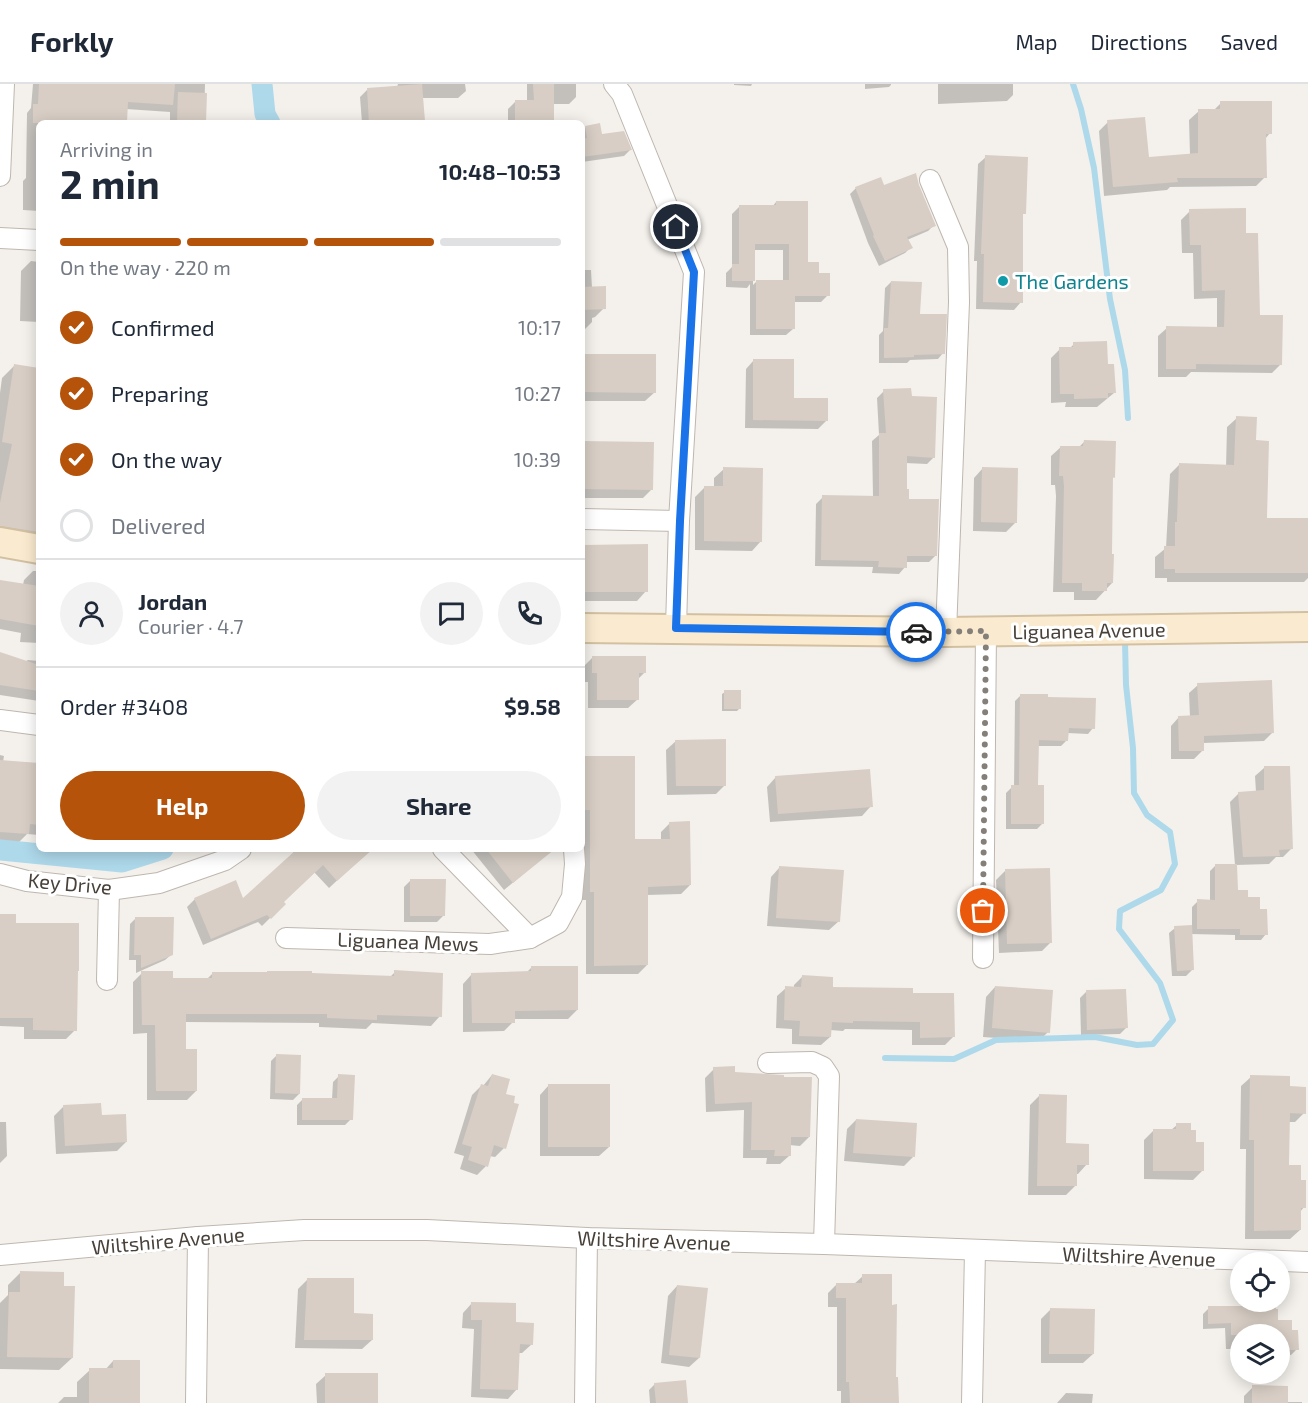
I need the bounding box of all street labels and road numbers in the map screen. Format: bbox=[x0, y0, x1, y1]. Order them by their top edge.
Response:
street label: Liguanea Avenue bbox=[1012, 617, 1166, 643]
street label: Key Drive bbox=[27, 867, 113, 899]
street label: Liguanea Mews bbox=[337, 927, 479, 955]
street label: Wiltshire Avenue bbox=[90, 1221, 246, 1259]
street label: Wiltshire Avenue bbox=[577, 1225, 731, 1255]
street label: Wiltshire Avenue bbox=[1062, 1241, 1216, 1271]

